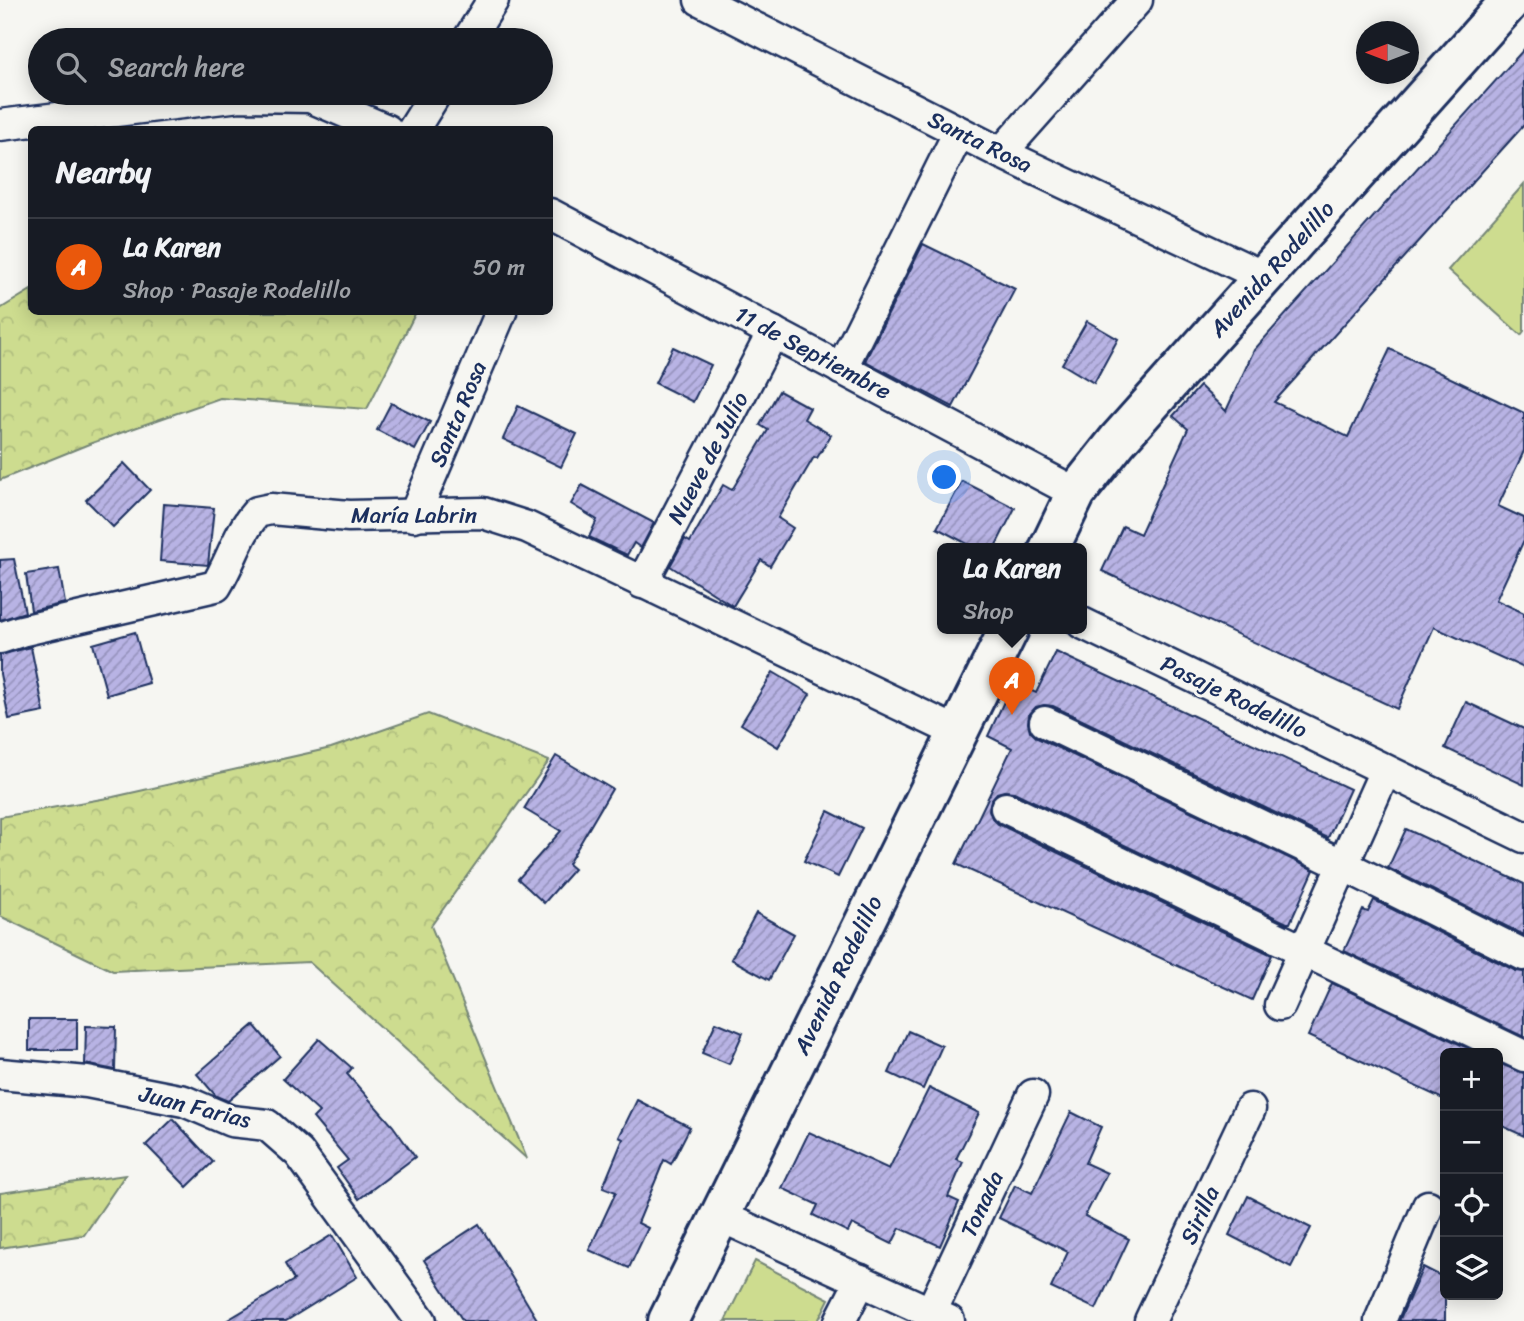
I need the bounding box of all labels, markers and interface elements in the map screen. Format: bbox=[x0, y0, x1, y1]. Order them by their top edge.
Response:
north arrow bbox=[1356, 21, 1419, 84]
search box bbox=[28, 28, 553, 105]
text: Search here bbox=[108, 44, 245, 90]
icon: search bbox=[52, 48, 90, 86]
street label: Santa Rosa bbox=[921, 99, 1039, 185]
text: Nearby bbox=[56, 145, 151, 199]
street label: Avenida Rodelillo bbox=[1198, 191, 1345, 348]
text: La Karen bbox=[123, 224, 221, 270]
text: A bbox=[71, 247, 87, 288]
text: 50 m bbox=[473, 247, 525, 288]
text: Shop · Pasaje Rodelillo bbox=[123, 270, 351, 311]
street label: 11 de Septiembre bbox=[727, 294, 899, 412]
street label: Santa Rosa bbox=[417, 354, 499, 474]
street label: Nueve de Julio bbox=[656, 384, 760, 532]
your location bbox=[927, 460, 961, 494]
street label: María Labrin bbox=[351, 495, 477, 536]
popup bbox=[937, 543, 1087, 634]
text: La Karen bbox=[963, 545, 1061, 591]
text: Shop bbox=[963, 591, 1013, 632]
street label: Pasaje Rodelillo bbox=[1153, 644, 1315, 751]
pin: A bbox=[989, 657, 1035, 715]
street label: Avenida Rodelillo bbox=[781, 888, 895, 1063]
map controls bbox=[1440, 1048, 1503, 1300]
button: + bbox=[1440, 1048, 1503, 1111]
street label: Juan Farias bbox=[134, 1073, 256, 1141]
button: − bbox=[1440, 1111, 1503, 1174]
street label: Tonada bbox=[949, 1163, 1016, 1244]
button: locate bbox=[1440, 1174, 1503, 1237]
street label: Sirilla bbox=[1168, 1178, 1232, 1251]
button: layers bbox=[1440, 1237, 1503, 1300]

